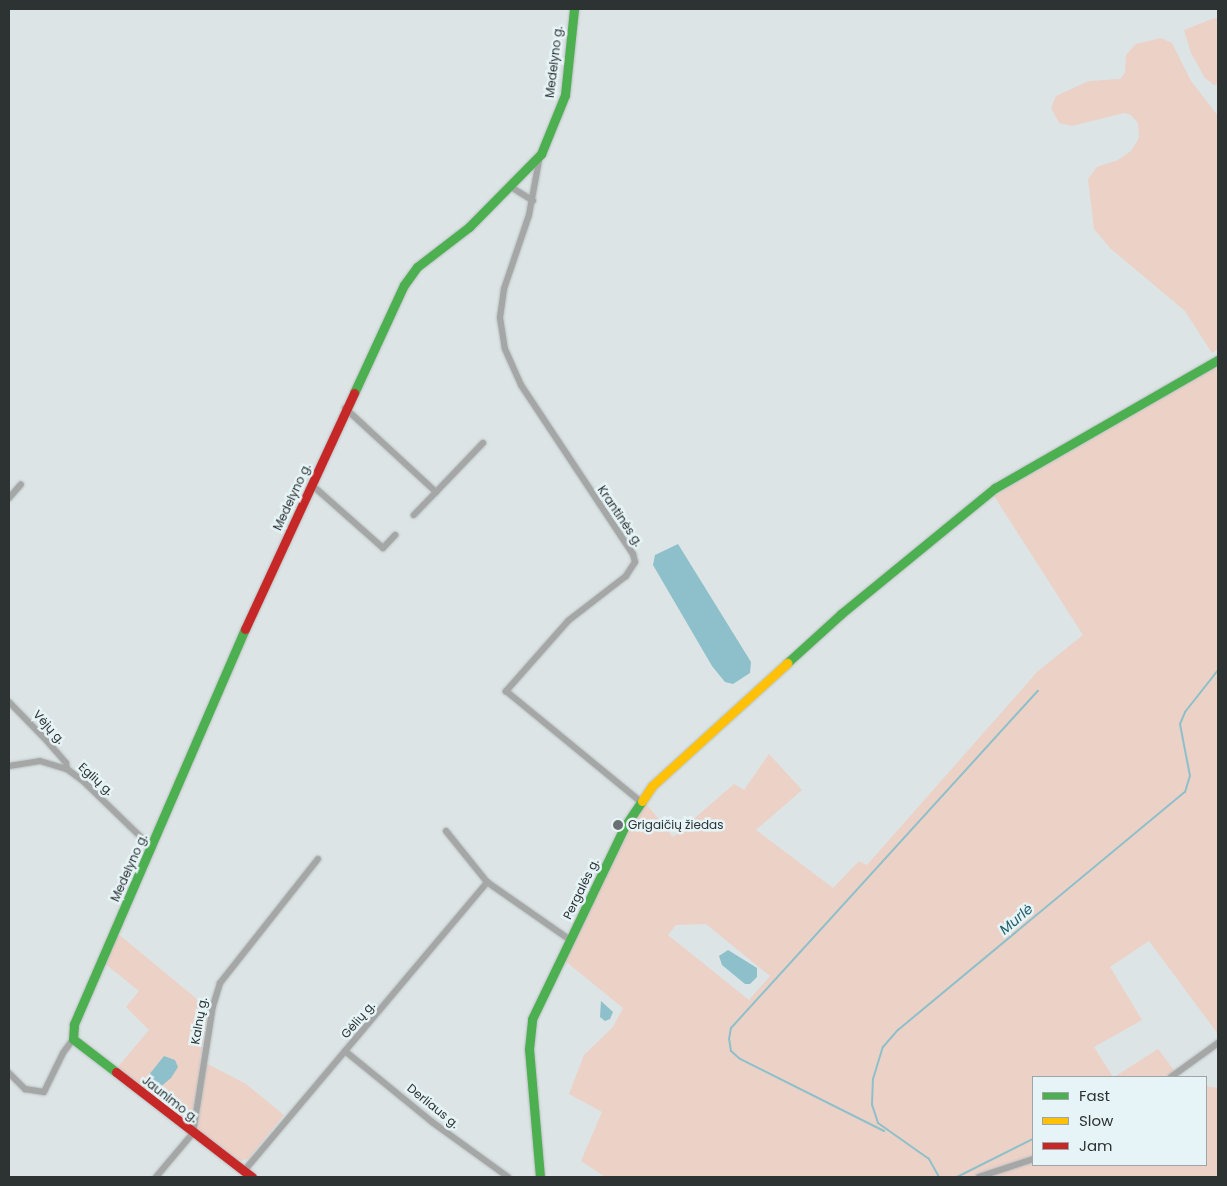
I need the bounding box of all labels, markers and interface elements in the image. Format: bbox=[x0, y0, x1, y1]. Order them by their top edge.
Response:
street label: Medelyno g. bbox=[542, 25, 566, 99]
street label: Medelyno g. bbox=[270, 461, 314, 533]
street label: Krantinės g. bbox=[594, 483, 646, 549]
street label: Vėjų g. bbox=[30, 707, 68, 747]
street label: Eglių g. bbox=[76, 760, 116, 798]
place label: Grigaičių žiedas bbox=[628, 818, 723, 832]
marker: Grigaičių žiedas bbox=[612, 819, 624, 831]
street label: Medelyno g. bbox=[108, 832, 150, 904]
street label: Pergalės g. bbox=[560, 856, 602, 922]
water label: Murlė bbox=[996, 900, 1036, 938]
street label: Kalnų g. bbox=[188, 996, 210, 1046]
street label: Gėlių g. bbox=[338, 999, 378, 1041]
street label: Jaunimo g. bbox=[139, 1073, 201, 1125]
legend bbox=[1032, 1076, 1207, 1166]
street label: Derliaus g. bbox=[404, 1081, 462, 1131]
text: Fast bbox=[1079, 1085, 1110, 1106]
text: Slow bbox=[1079, 1110, 1113, 1131]
text: Jam bbox=[1079, 1135, 1113, 1156]

